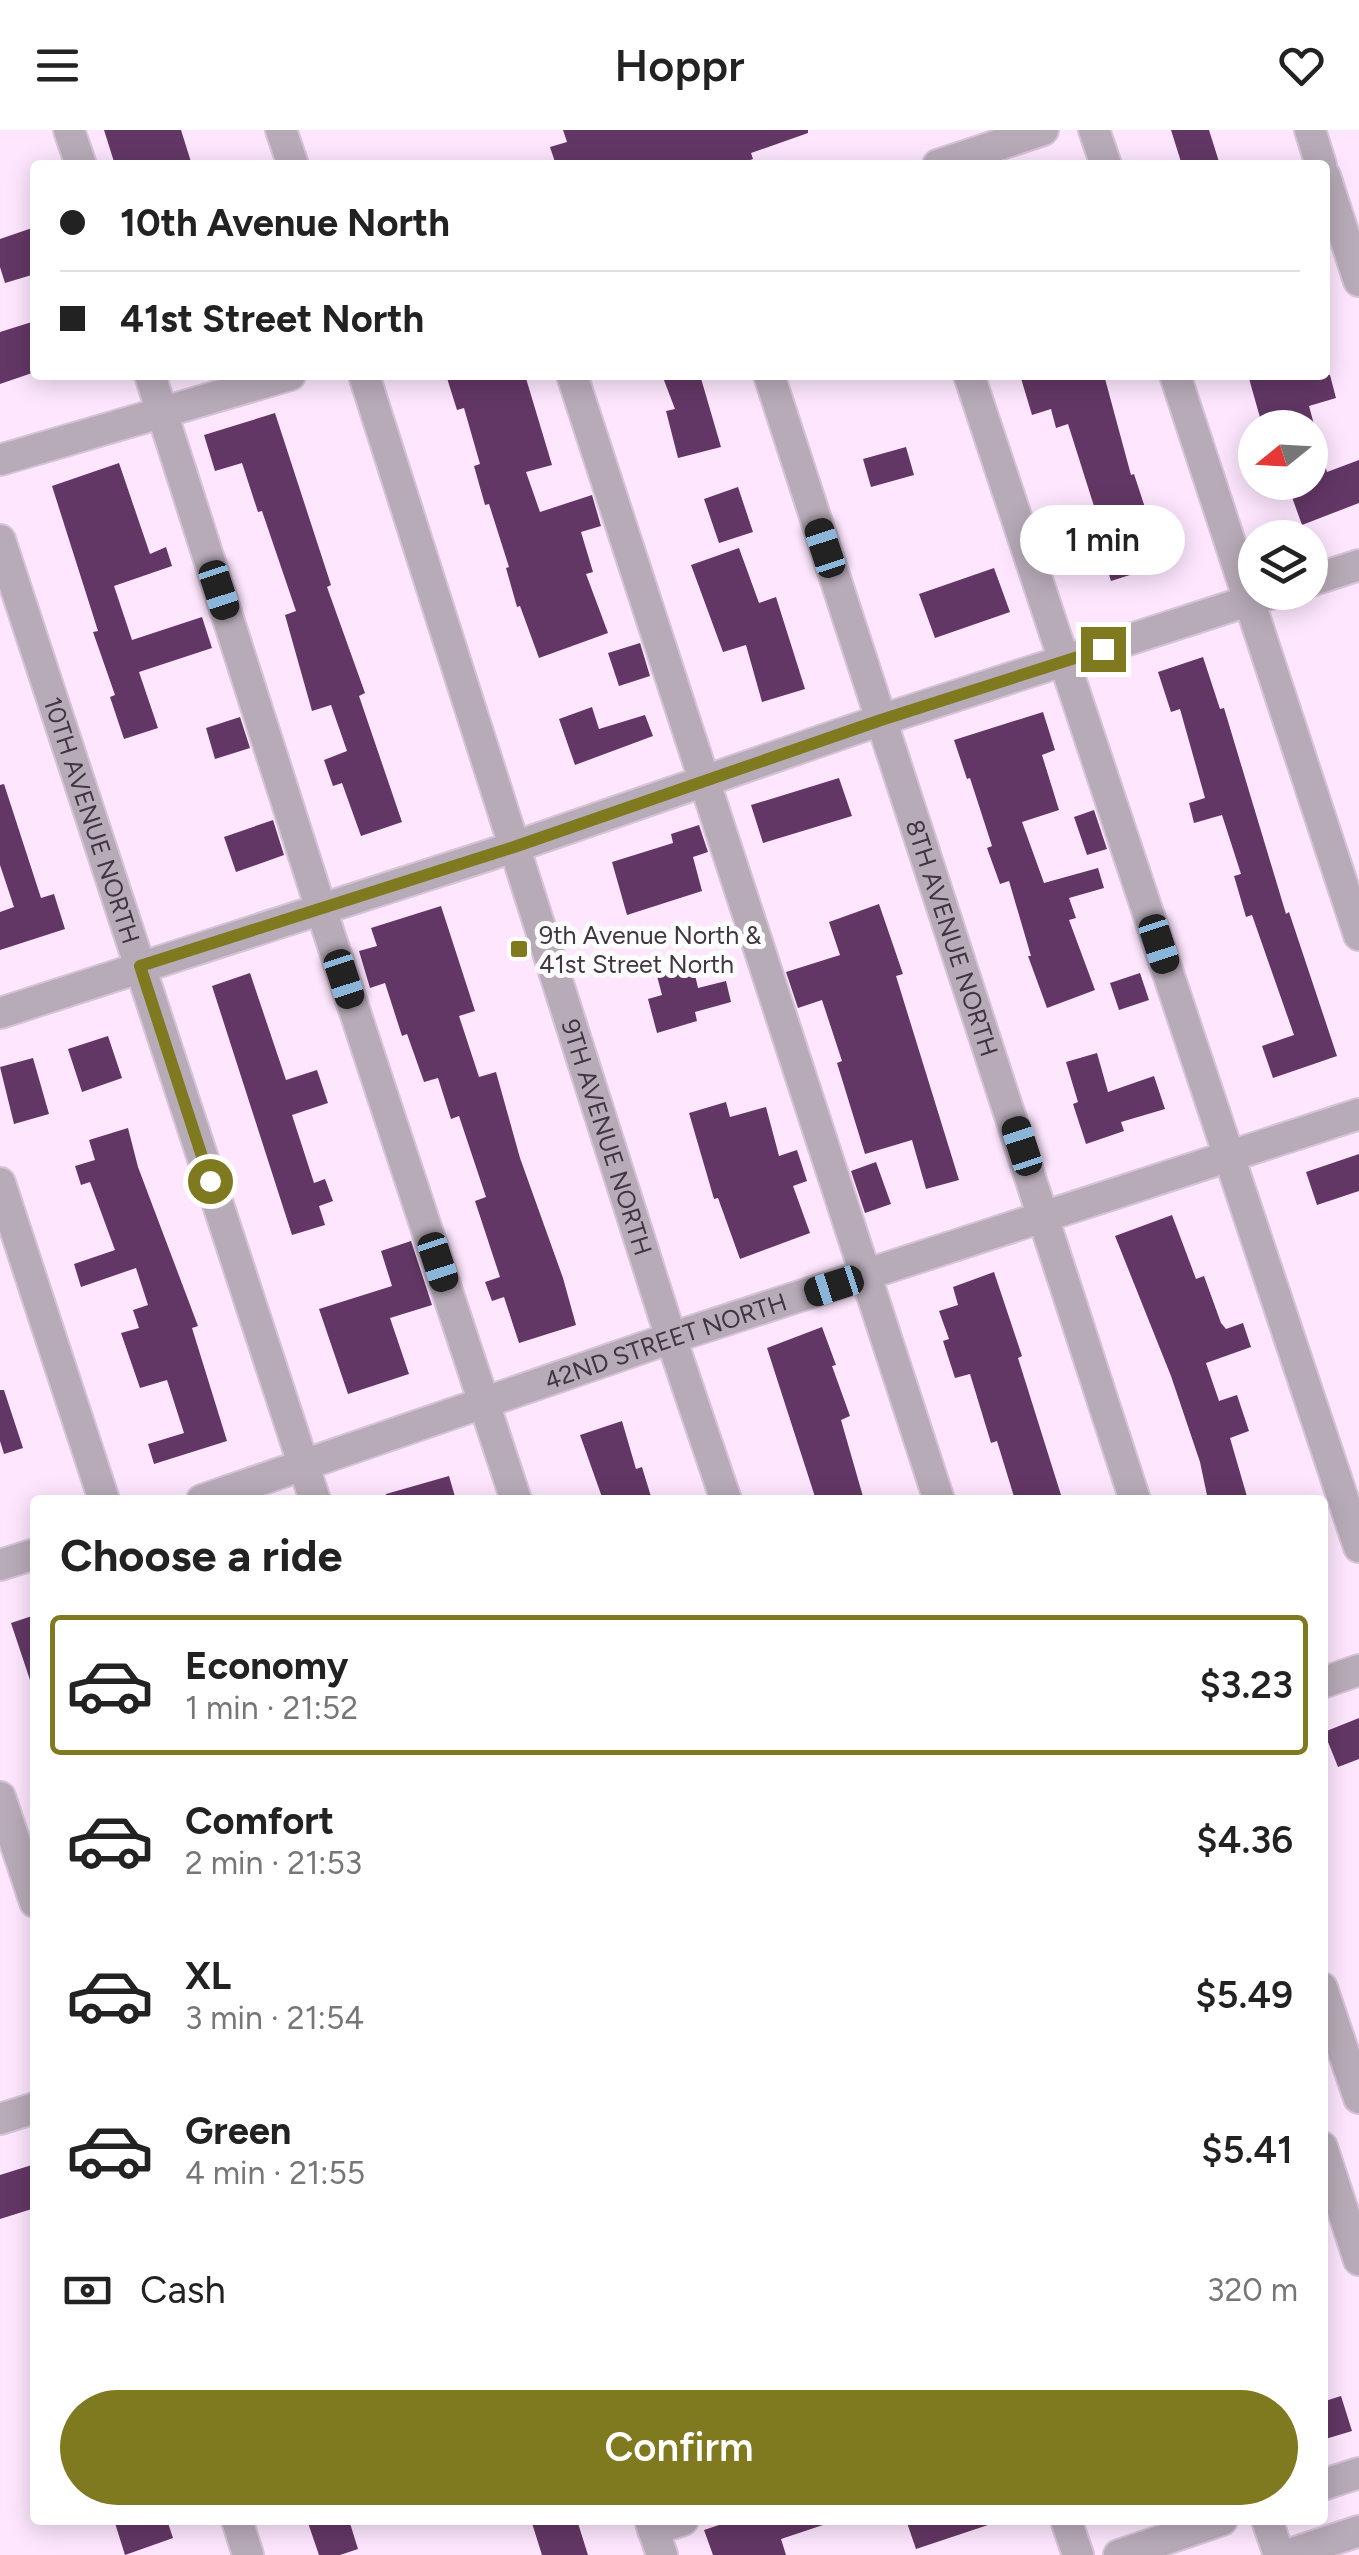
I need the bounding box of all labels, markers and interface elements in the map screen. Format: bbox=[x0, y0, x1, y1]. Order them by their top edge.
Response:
icon: menu bbox=[30, 38, 85, 93]
text: Hoppr bbox=[615, 38, 744, 92]
icon: heart bbox=[1274, 38, 1329, 93]
text: 10th Avenue North bbox=[120, 200, 450, 246]
text: 41st Street North bbox=[120, 296, 424, 342]
north arrow bbox=[1238, 410, 1328, 500]
map controls bbox=[1238, 410, 1328, 610]
callout: 1 min bbox=[1020, 504, 1186, 574]
car bbox=[801, 515, 849, 581]
button: layers bbox=[1238, 520, 1328, 610]
text: 1 min bbox=[1065, 521, 1140, 559]
car bbox=[195, 557, 243, 623]
route end bbox=[1081, 627, 1126, 672]
street label: 10TH AVENUE NORTH bbox=[37, 693, 146, 948]
street label: 8TH AVENUE NORTH bbox=[900, 816, 1005, 1060]
car bbox=[1135, 911, 1183, 977]
place label: 9th Avenue North & 41st Street North bbox=[539, 920, 761, 979]
marker: 9th Avenue North & 41st Street North bbox=[508, 938, 530, 960]
car bbox=[320, 946, 368, 1012]
street label: 9TH AVENUE NORTH bbox=[555, 1016, 659, 1259]
car bbox=[998, 1113, 1046, 1179]
route start bbox=[188, 1159, 233, 1204]
car bbox=[414, 1229, 462, 1295]
car bbox=[801, 1262, 867, 1310]
street label: 42ND STREET NORTH bbox=[540, 1286, 790, 1396]
text: Choose a ride bbox=[60, 1528, 342, 1582]
icon: car bbox=[65, 1640, 155, 1730]
text: Economy bbox=[185, 1643, 348, 1689]
text: $3.23 bbox=[1199, 1662, 1293, 1708]
text: 1 min · 21:52 bbox=[185, 1689, 358, 1727]
icon: car bbox=[65, 1795, 155, 1885]
text: Comfort bbox=[185, 1798, 334, 1844]
text: $4.36 bbox=[1196, 1817, 1293, 1863]
text: 2 min · 21:53 bbox=[185, 1844, 362, 1882]
icon: car bbox=[65, 1950, 155, 2040]
text: XL bbox=[185, 1953, 231, 1999]
text: $5.49 bbox=[1195, 1972, 1293, 2018]
text: 3 min · 21:54 bbox=[185, 1999, 364, 2037]
icon: car bbox=[65, 2105, 155, 2195]
text: Green bbox=[185, 2108, 291, 2154]
text: $5.41 bbox=[1201, 2127, 1293, 2173]
text: 4 min · 21:55 bbox=[185, 2154, 365, 2192]
icon: cash bbox=[60, 2263, 115, 2318]
text: Cash bbox=[140, 2267, 226, 2313]
text: 320 m bbox=[1207, 2271, 1298, 2309]
button: Confirm bbox=[60, 2390, 1298, 2505]

